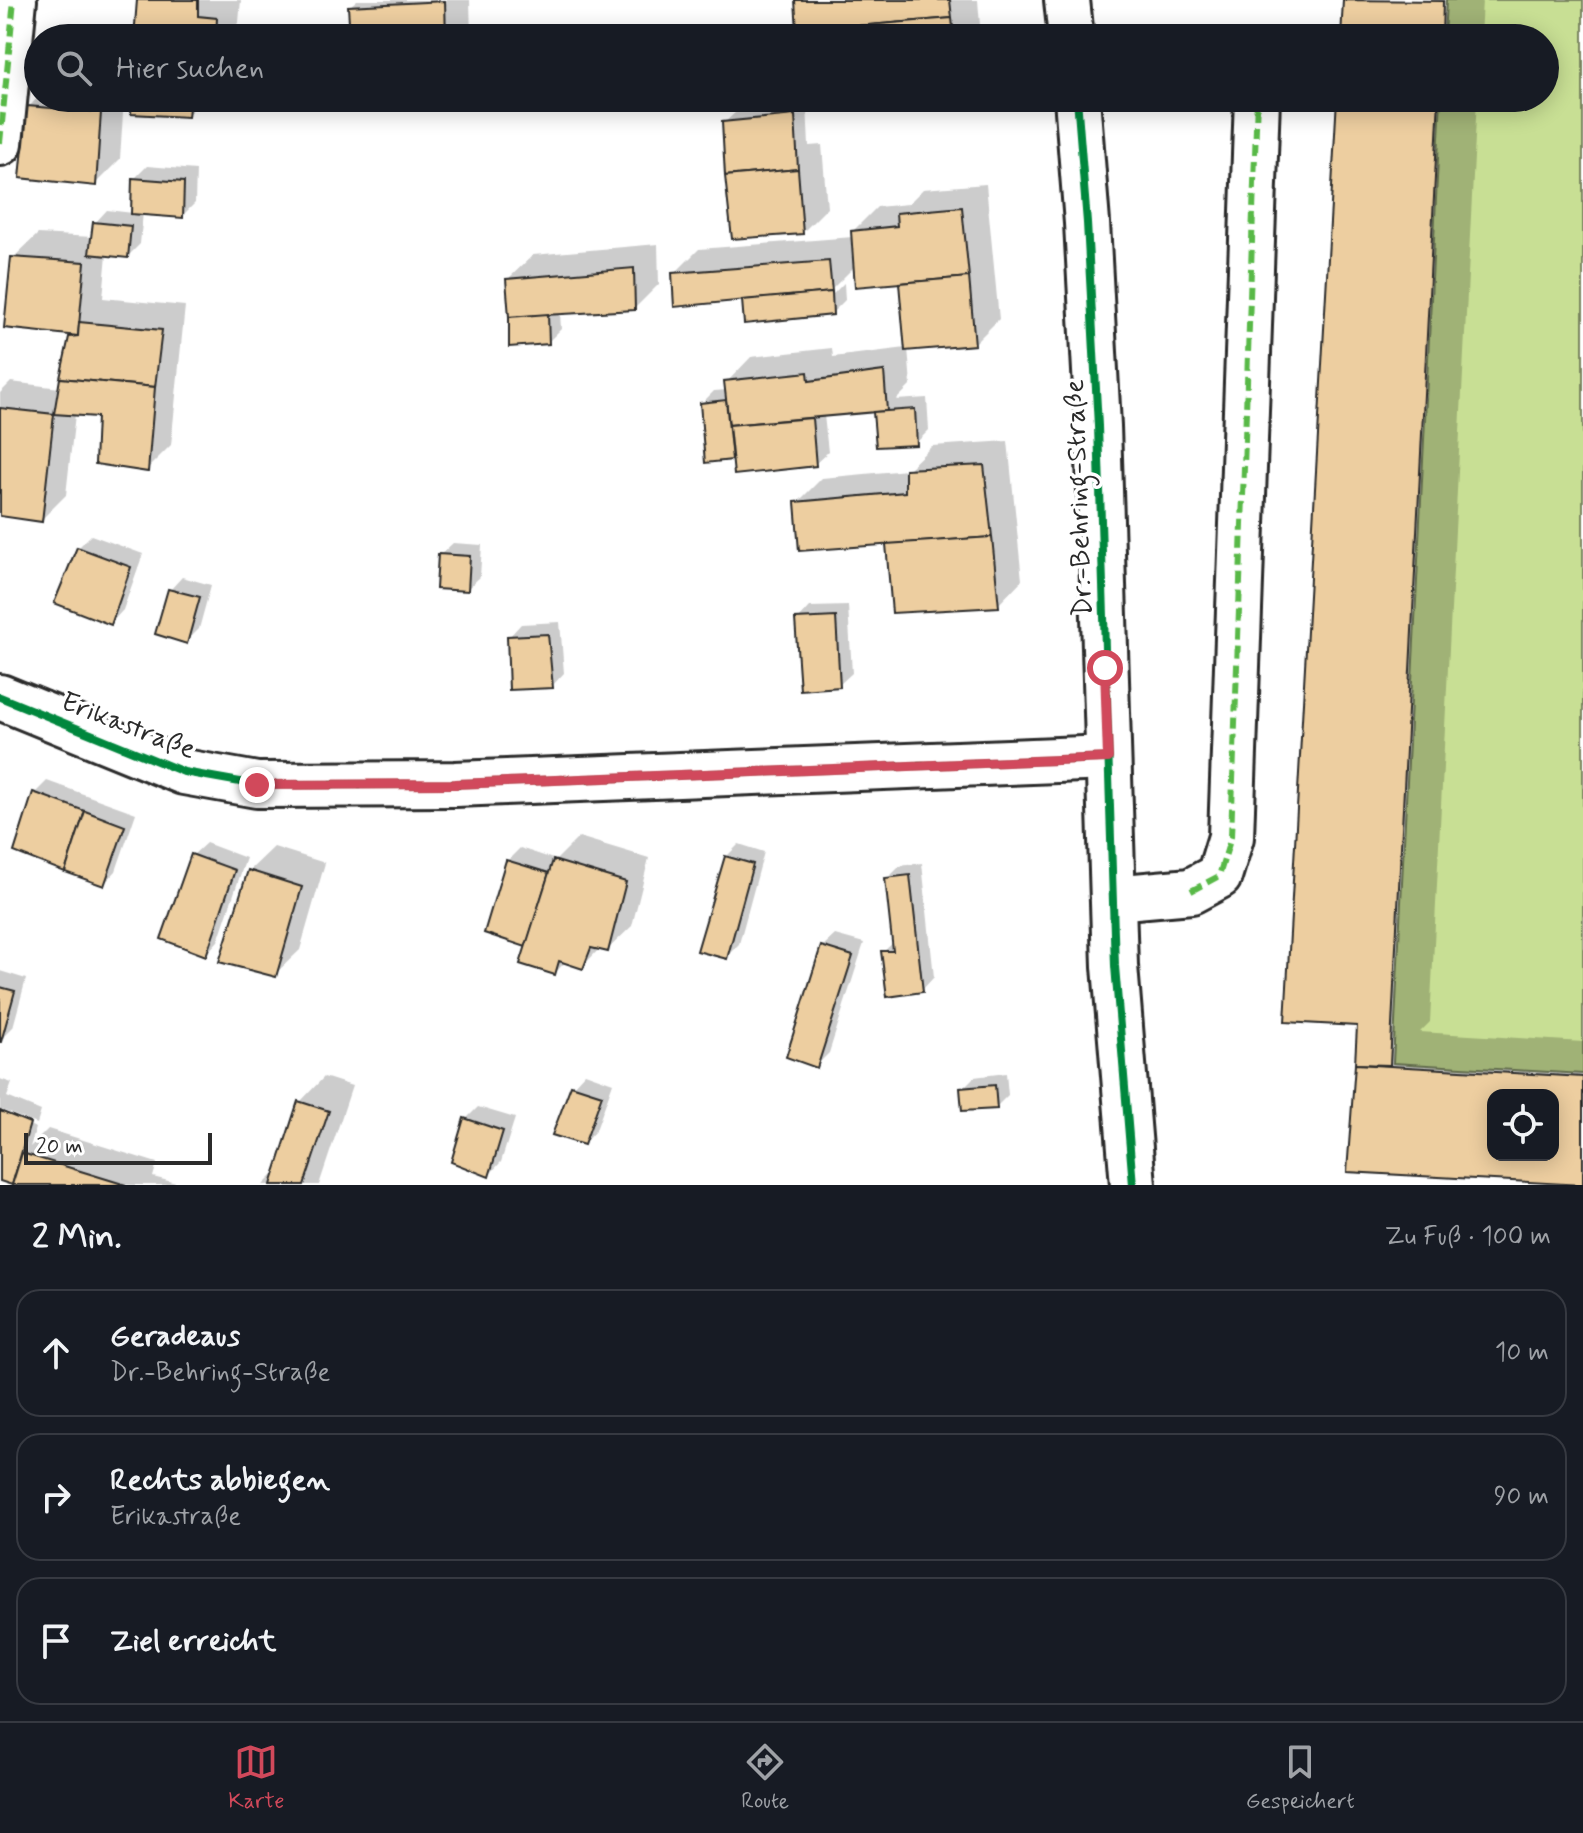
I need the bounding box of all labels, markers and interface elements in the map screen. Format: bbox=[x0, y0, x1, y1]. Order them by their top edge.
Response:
search box bbox=[24, 24, 1559, 112]
icon: search bbox=[52, 46, 96, 90]
text: Hier suchen bbox=[116, 49, 264, 88]
street label: Dr.-Behring-Straße bbox=[1057, 379, 1105, 617]
route start bbox=[1087, 650, 1123, 686]
street label: Erikastraße bbox=[56, 684, 201, 769]
route end bbox=[239, 767, 275, 803]
map controls bbox=[1487, 1089, 1559, 1161]
button: locate bbox=[1487, 1089, 1559, 1161]
scale bar bbox=[24, 1129, 212, 1165]
text: 20 m bbox=[36, 1133, 83, 1161]
text: 2 Min. bbox=[32, 1215, 122, 1260]
text: Zu Fuß · 100 m bbox=[1385, 1220, 1551, 1254]
text: Geradeaus bbox=[110, 1317, 240, 1356]
icon: ahead bbox=[34, 1331, 78, 1375]
text: 10 m bbox=[1495, 1336, 1549, 1370]
text: Dr.-Behring-Straße bbox=[110, 1356, 330, 1390]
text: Rechts abbiegen bbox=[110, 1461, 330, 1500]
icon: right bbox=[34, 1475, 78, 1519]
text: 90 m bbox=[1494, 1480, 1549, 1514]
text: Erikastraße bbox=[110, 1500, 241, 1534]
icon: arrive bbox=[34, 1619, 78, 1663]
text: Ziel erreicht bbox=[110, 1622, 276, 1661]
tab: Karte bbox=[228, 1740, 285, 1816]
tab: Route bbox=[741, 1740, 789, 1816]
tab: Gespeichert bbox=[1246, 1740, 1355, 1816]

